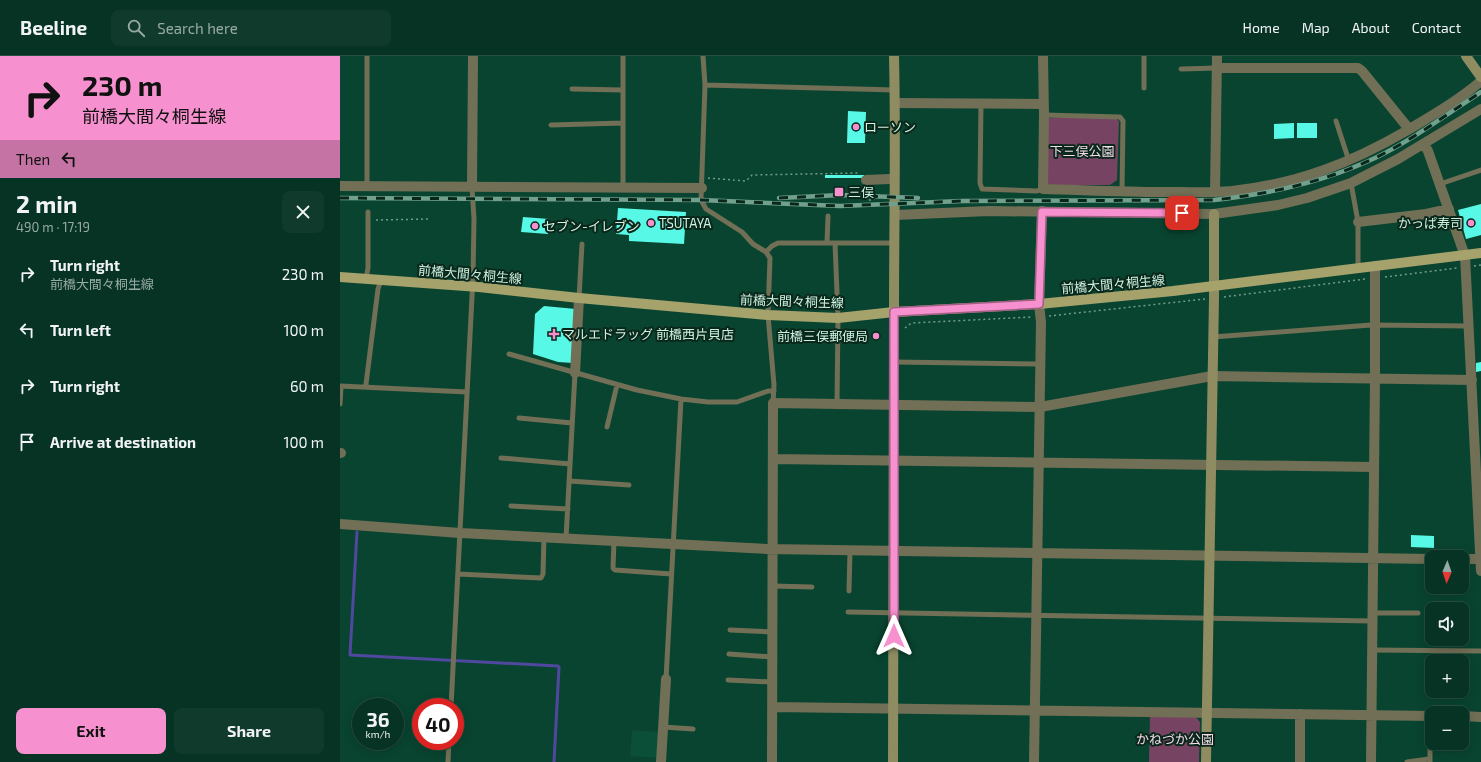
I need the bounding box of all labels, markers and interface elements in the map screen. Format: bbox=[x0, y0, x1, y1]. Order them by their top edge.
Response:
search box bbox=[111, 10, 391, 46]
text: Beeline bbox=[20, 16, 87, 39]
icon: search bbox=[125, 17, 147, 39]
text: Search here bbox=[157, 19, 238, 37]
text: Home bbox=[1243, 19, 1280, 36]
text: Map bbox=[1302, 19, 1330, 36]
text: About bbox=[1352, 19, 1390, 36]
text: Contact bbox=[1412, 19, 1461, 36]
text: 230 m bbox=[82, 68, 163, 102]
icon: right bbox=[16, 72, 68, 124]
text: 前橋大間々桐生線 bbox=[82, 105, 226, 127]
place label: ローソン bbox=[864, 119, 916, 135]
marker: ローソン bbox=[851, 122, 861, 132]
park label: 下三俣公園 bbox=[1049, 143, 1115, 159]
icon: left bbox=[58, 148, 80, 170]
text: Then bbox=[16, 150, 50, 168]
place label: 三俣 bbox=[848, 184, 874, 200]
marker: 三俣 bbox=[833, 186, 845, 198]
text: 2 min bbox=[16, 189, 77, 218]
button: close bbox=[282, 191, 324, 233]
pin bbox=[1165, 196, 1199, 230]
icon: arrive bbox=[1171, 202, 1193, 224]
place label: TSUTAYA bbox=[659, 215, 711, 231]
place label: かっぱ寿司 bbox=[1398, 215, 1463, 231]
place label: セブン-イレブン bbox=[543, 218, 640, 234]
marker: TSUTAYA bbox=[646, 218, 656, 228]
marker: かっぱ寿司 bbox=[1466, 218, 1476, 228]
text: 490 m · 17:19 bbox=[16, 219, 90, 235]
marker: セブン-イレブン bbox=[530, 221, 540, 231]
text: Turn right bbox=[50, 256, 120, 274]
street label: 前橋大間々桐生線 bbox=[417, 261, 523, 287]
icon: right bbox=[16, 263, 38, 285]
text: 230 m bbox=[282, 265, 324, 283]
street label: 前橋大間々桐生線 bbox=[1060, 271, 1166, 297]
text: 前橋大間々桐生線 bbox=[50, 276, 154, 292]
street label: 前橋大間々桐生線 bbox=[740, 291, 844, 311]
icon: left bbox=[16, 319, 38, 341]
text: Turn left bbox=[50, 321, 111, 339]
text: 100 m bbox=[283, 321, 324, 339]
place label: マルエドラッグ 前橋西片貝店 bbox=[562, 326, 734, 342]
place label: 前橋三俣郵便局 bbox=[777, 328, 868, 344]
marker: マルエドラッグ 前橋西片貝店 bbox=[549, 329, 559, 339]
marker: 前橋三俣郵便局 bbox=[871, 331, 881, 341]
icon: right bbox=[16, 375, 38, 397]
text: Turn right bbox=[50, 377, 120, 395]
text: 60 m bbox=[290, 377, 324, 395]
icon: arrive bbox=[16, 431, 38, 453]
text: Arrive at destination bbox=[50, 433, 196, 451]
text: 100 m bbox=[283, 433, 324, 451]
north arrow bbox=[1425, 550, 1469, 594]
map controls bbox=[1425, 550, 1469, 750]
button: sound bbox=[1425, 602, 1469, 646]
position arrow bbox=[873, 615, 915, 657]
button: + bbox=[1425, 654, 1469, 698]
speed limit sign: 40 bbox=[412, 698, 464, 750]
button: − bbox=[1425, 706, 1469, 750]
text: 36 bbox=[366, 707, 390, 731]
button: Exit bbox=[16, 708, 166, 754]
button: Share bbox=[174, 708, 324, 754]
text: km/h bbox=[366, 728, 390, 740]
park label: かねづか公園 bbox=[1136, 731, 1214, 747]

